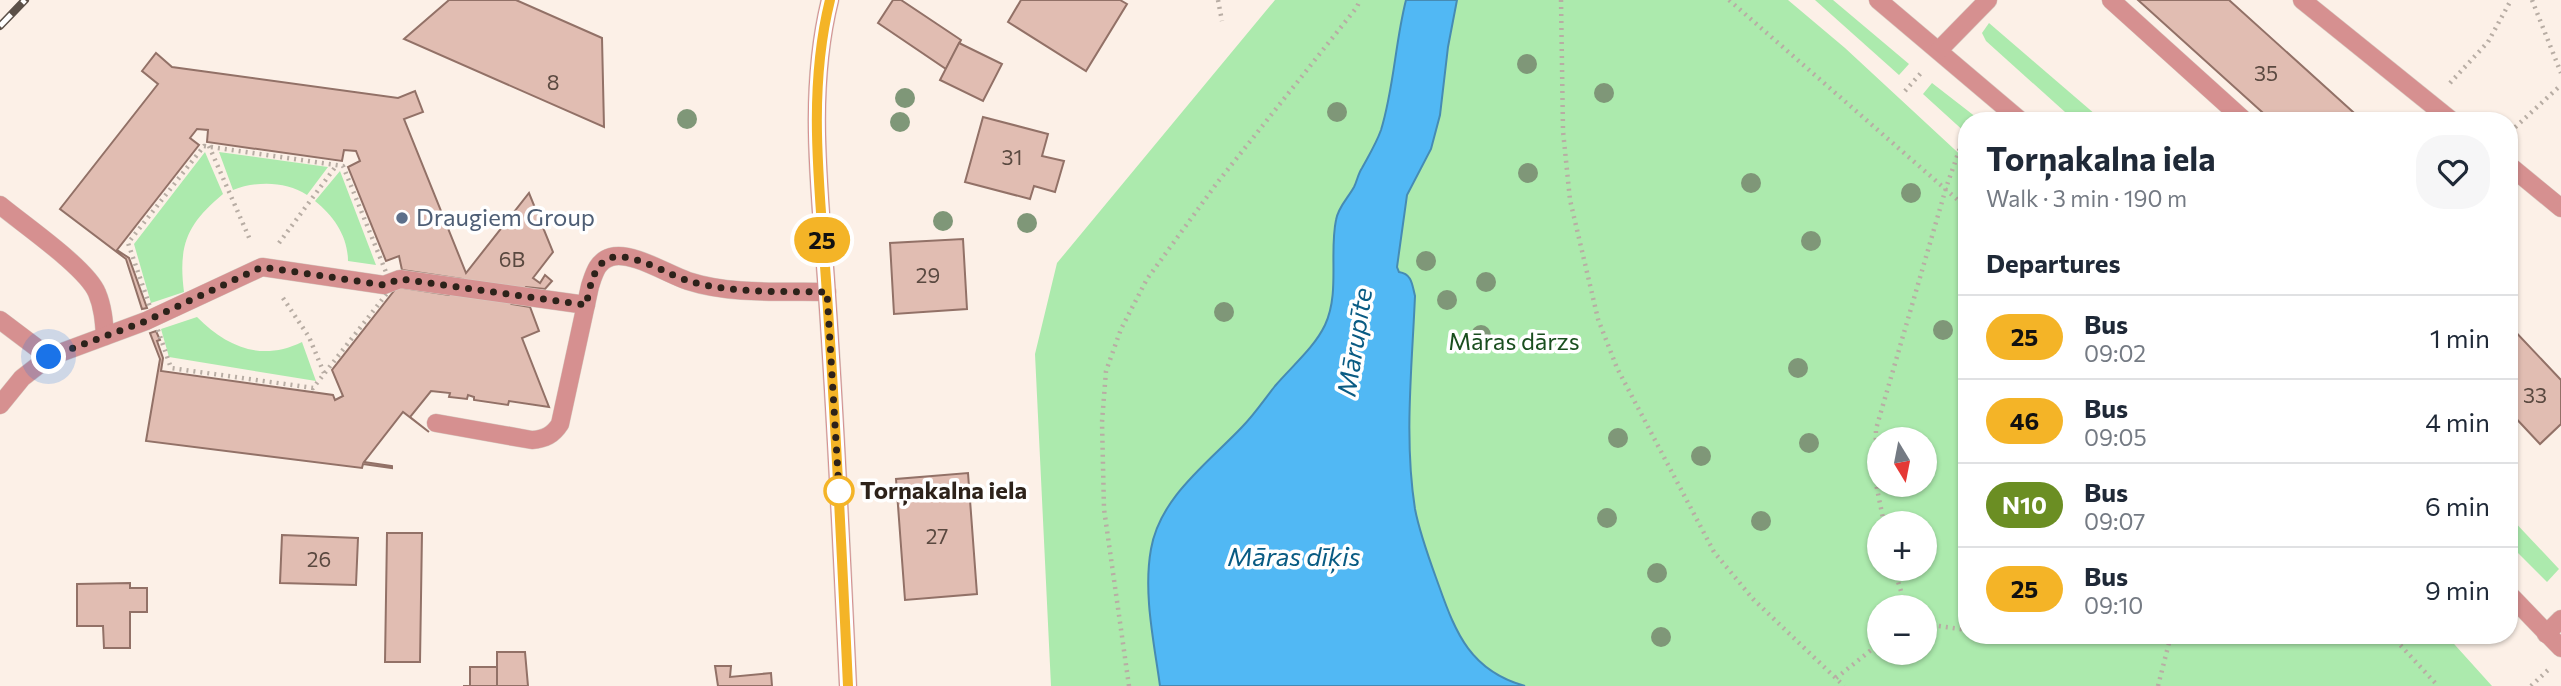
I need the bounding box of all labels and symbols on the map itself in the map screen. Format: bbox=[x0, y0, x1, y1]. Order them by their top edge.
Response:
house number: 35 bbox=[2254, 60, 2278, 85]
house number: 8 bbox=[547, 69, 559, 94]
house number: 31 bbox=[1002, 144, 1022, 169]
place label: Draugiem Group bbox=[416, 202, 595, 231]
marker: Draugiem Group bbox=[394, 210, 410, 226]
line badge: 25 bbox=[790, 217, 854, 263]
house number: 6B bbox=[499, 246, 525, 271]
house number: 29 bbox=[916, 262, 940, 287]
water label: Mārupīte bbox=[1330, 285, 1377, 398]
park label: Māras dārzs bbox=[1448, 326, 1580, 355]
your location bbox=[31, 339, 66, 374]
house number: 33 bbox=[2523, 382, 2547, 407]
north arrow bbox=[1867, 427, 1937, 497]
place label: Torņakalna iela bbox=[860, 475, 1027, 506]
marker: Torņakalna iela bbox=[824, 476, 854, 506]
house number: 27 bbox=[926, 523, 948, 548]
water label: Māras dīķis bbox=[1228, 540, 1361, 574]
house number: 26 bbox=[307, 546, 331, 571]

